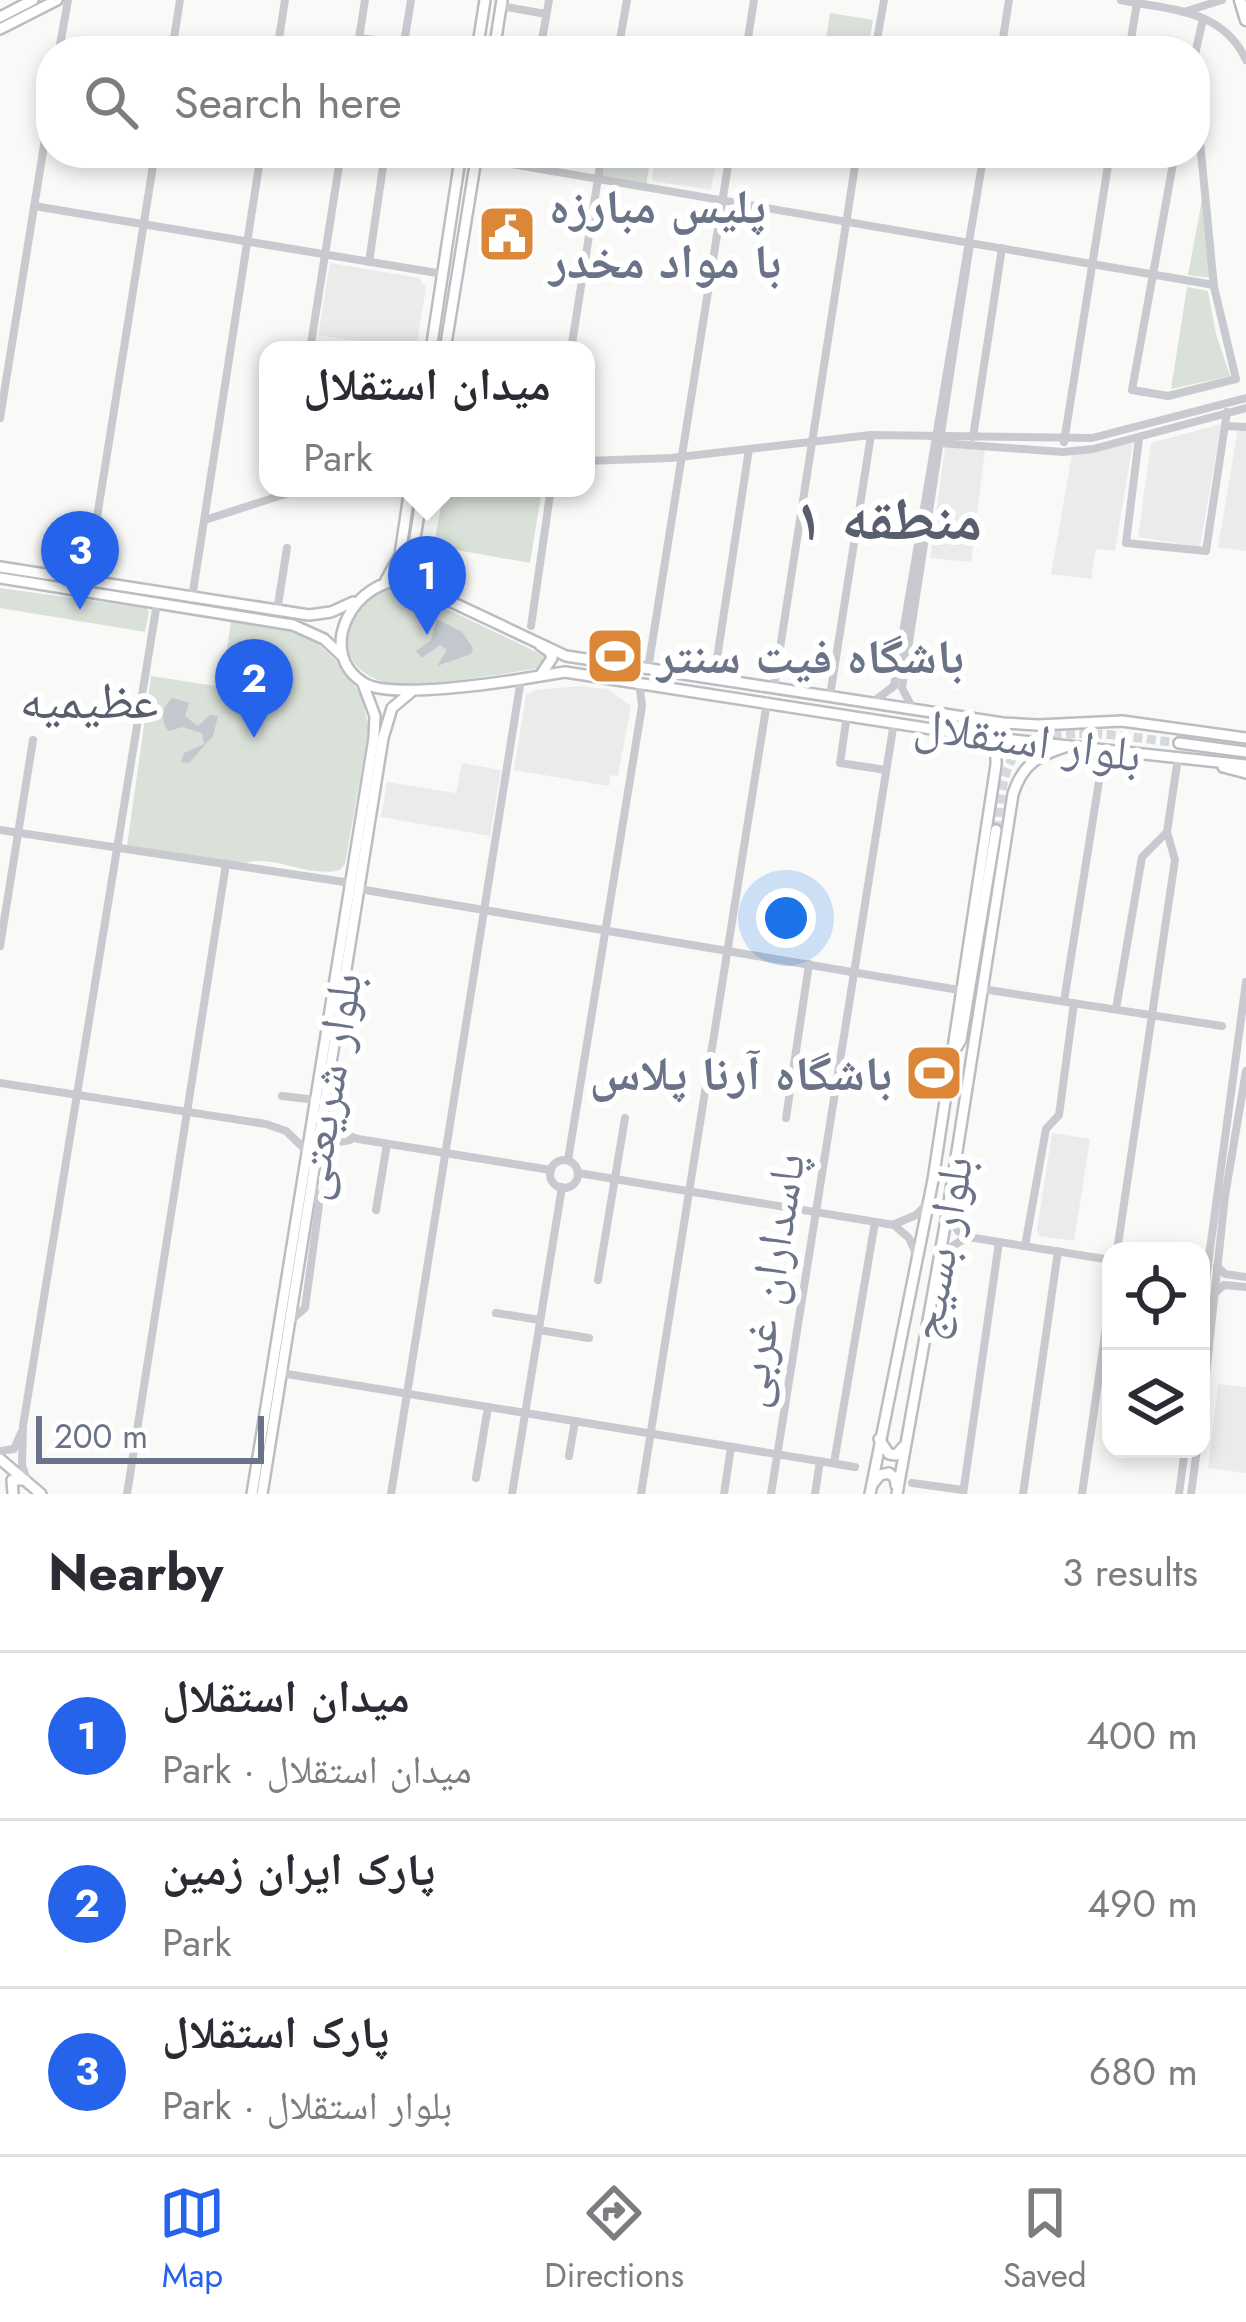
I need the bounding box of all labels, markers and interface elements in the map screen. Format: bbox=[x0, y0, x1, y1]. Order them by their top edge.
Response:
search box bbox=[36, 36, 1210, 168]
icon: search bbox=[78, 69, 144, 135]
text: Search here bbox=[174, 70, 402, 135]
place label: پلیس مبارزه با مواد مخدر bbox=[547, 172, 781, 296]
public building icon: پلیس مبارزه با مواد مخدر bbox=[476, 203, 538, 265]
popup bbox=[259, 341, 595, 497]
text: میدان استقلال bbox=[303, 352, 551, 417]
text: Park bbox=[303, 429, 373, 486]
district label: منطقه ۱ bbox=[794, 476, 982, 563]
pin: 3 bbox=[41, 511, 119, 610]
pin: 1 bbox=[388, 536, 466, 635]
place label: باشگاه فیت سنتر bbox=[655, 622, 964, 691]
sports icon: باشگاه فیت سنتر bbox=[584, 625, 646, 687]
pin: 2 bbox=[215, 639, 293, 738]
district label: عظیمیه bbox=[20, 663, 158, 737]
street label: بلوار استقلال bbox=[910, 689, 1146, 790]
your location bbox=[756, 888, 816, 948]
street label: بلوار شریعتی bbox=[275, 967, 380, 1205]
place label: باشگاه آرنا پلاس bbox=[590, 1039, 892, 1108]
sports icon: باشگاه آرنا پلاس bbox=[903, 1042, 965, 1104]
street label: پاسداران غربی bbox=[714, 1148, 823, 1412]
street label: بلوار بسیج bbox=[890, 1150, 991, 1346]
map controls bbox=[1102, 1242, 1210, 1458]
button: locate bbox=[1102, 1242, 1210, 1350]
button: layers bbox=[1102, 1350, 1210, 1458]
scale bar bbox=[36, 1410, 264, 1463]
text: 200 m bbox=[54, 1413, 148, 1460]
text: Nearby bbox=[48, 1535, 223, 1609]
text: 3 results bbox=[1062, 1544, 1198, 1601]
text: میدان استقلال bbox=[162, 1664, 410, 1729]
text: 1 bbox=[77, 1707, 97, 1764]
text: 400 m bbox=[1086, 1707, 1198, 1764]
text: Park · میدان استقلال bbox=[162, 1741, 472, 1798]
text: پارک ایران زمین bbox=[162, 1837, 435, 1902]
text: 2 bbox=[74, 1875, 100, 1932]
text: 490 m bbox=[1087, 1875, 1198, 1932]
text: Park bbox=[162, 1914, 232, 1971]
text: پارک استقلال bbox=[162, 2000, 389, 2065]
text: 3 bbox=[75, 2043, 99, 2100]
text: 680 m bbox=[1089, 2043, 1198, 2100]
text: Park · بلوار استقلال bbox=[162, 2077, 452, 2134]
tab: Map bbox=[159, 2180, 225, 2299]
tab: Directions bbox=[544, 2180, 684, 2299]
tab: Saved bbox=[1003, 2180, 1087, 2299]

